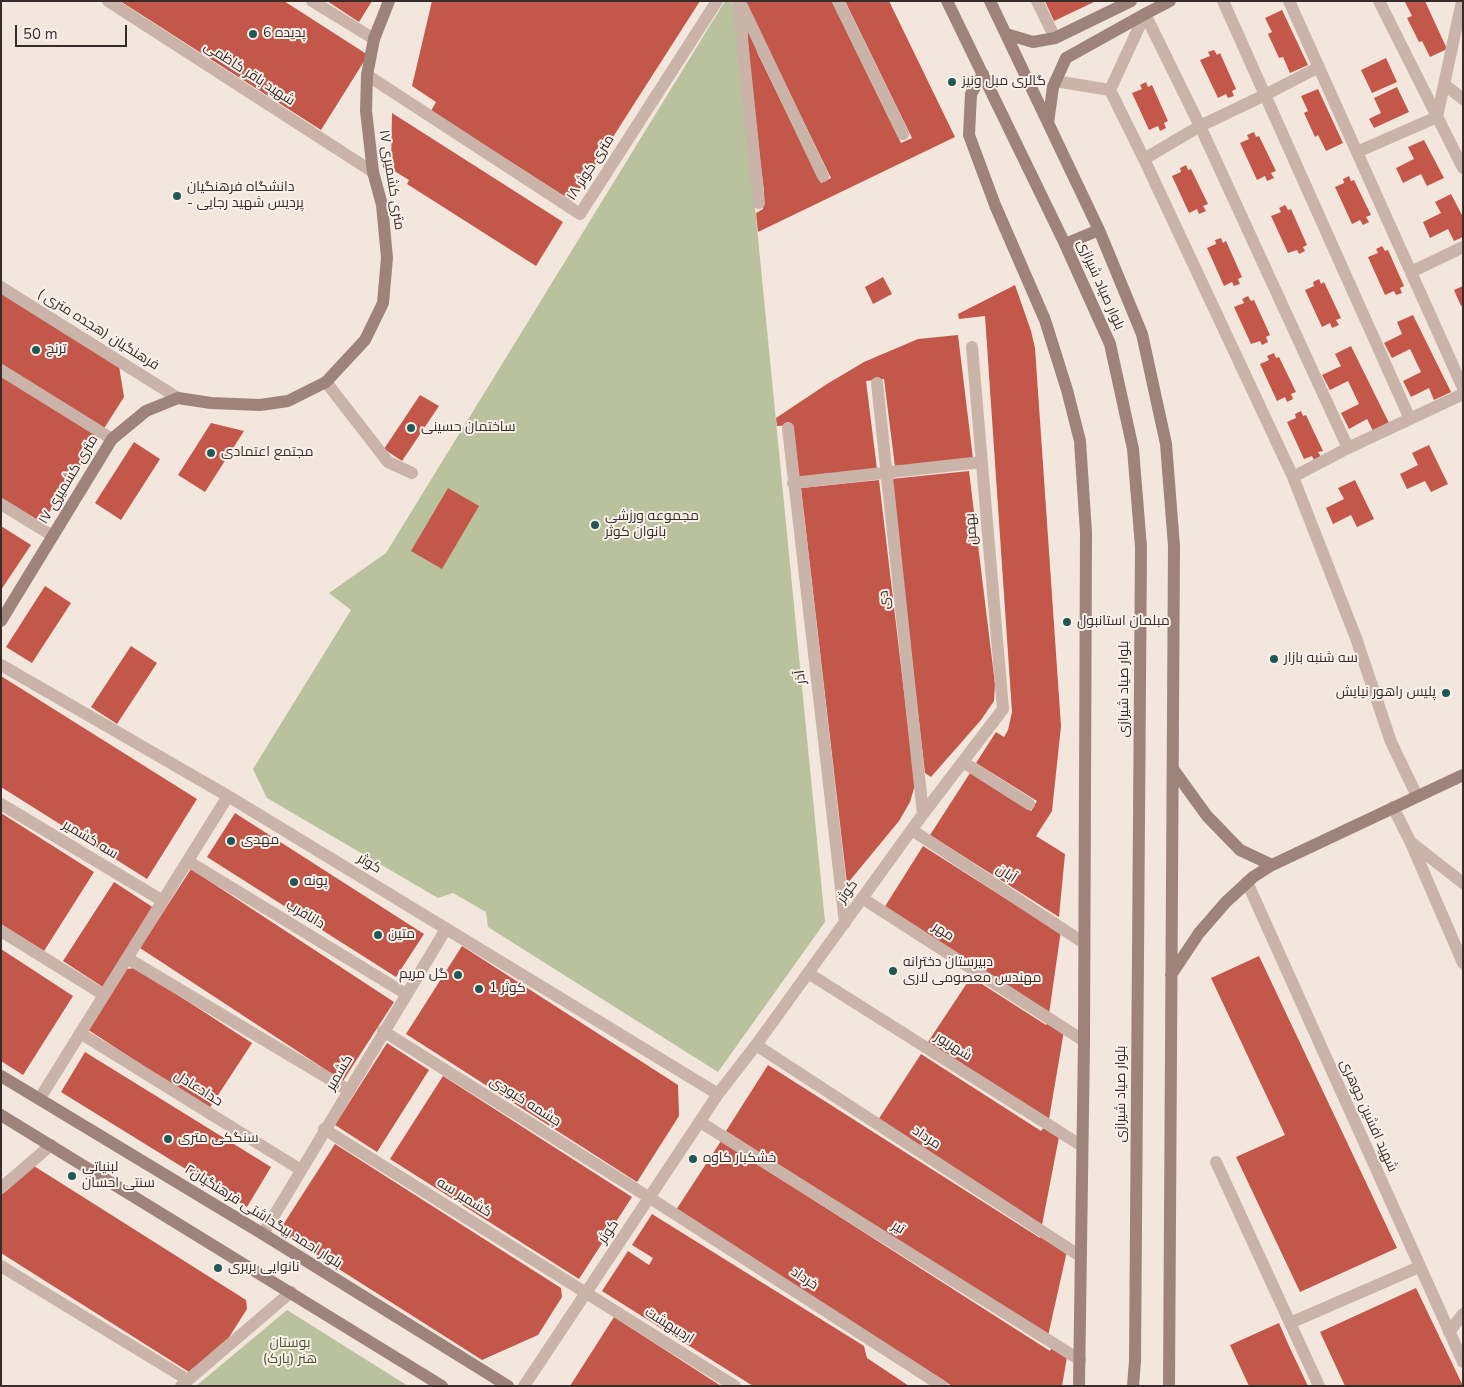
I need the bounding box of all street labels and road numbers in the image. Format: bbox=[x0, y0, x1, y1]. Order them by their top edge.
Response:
street label: شهید باقر کاظمی bbox=[200, 38, 298, 110]
street label: ۱۷ متری کشمیری bbox=[375, 129, 407, 231]
street label: ۱۸ متری کوثر bbox=[564, 132, 618, 204]
street label: بلوار صیاد شیرازی bbox=[1073, 237, 1127, 333]
street label: فرهنگیان (هجده متری ) bbox=[34, 286, 162, 374]
street label: ۱۷ متری کشمیری bbox=[36, 432, 102, 528]
street label: بهمن bbox=[962, 512, 982, 546]
street label: دی bbox=[876, 590, 894, 610]
street label: بلوار صیاد شیرازی bbox=[1117, 640, 1133, 738]
street label: آذر bbox=[792, 669, 810, 685]
street label: سه کشمیر bbox=[59, 817, 121, 863]
street label: کوثر bbox=[354, 850, 384, 878]
street label: آبان bbox=[993, 861, 1019, 887]
street label: کوثر bbox=[834, 877, 862, 907]
street label: دانافرب bbox=[283, 897, 327, 933]
street label: مهر bbox=[929, 919, 957, 945]
street label: شهریور bbox=[931, 1029, 975, 1065]
street label: بلوار صیاد شیرازی bbox=[1114, 1045, 1130, 1143]
street label: کشمیر bbox=[323, 1052, 357, 1094]
street label: شهید افشین جوهری bbox=[1336, 1057, 1400, 1175]
street label: حدادعادل bbox=[171, 1067, 225, 1111]
street label: چشمه کبودی bbox=[486, 1073, 564, 1131]
street label: مرداد bbox=[909, 1123, 943, 1153]
street label: بلوار احمد بیگداشتی فرهنگیان۲ bbox=[181, 1161, 345, 1273]
street label: کشمیر سه bbox=[433, 1174, 495, 1222]
street label: کوثر bbox=[595, 1217, 623, 1247]
street label: تیر bbox=[888, 1218, 908, 1238]
street label: خرداد bbox=[787, 1264, 821, 1294]
street label: اردیبهشت bbox=[641, 1304, 697, 1348]

